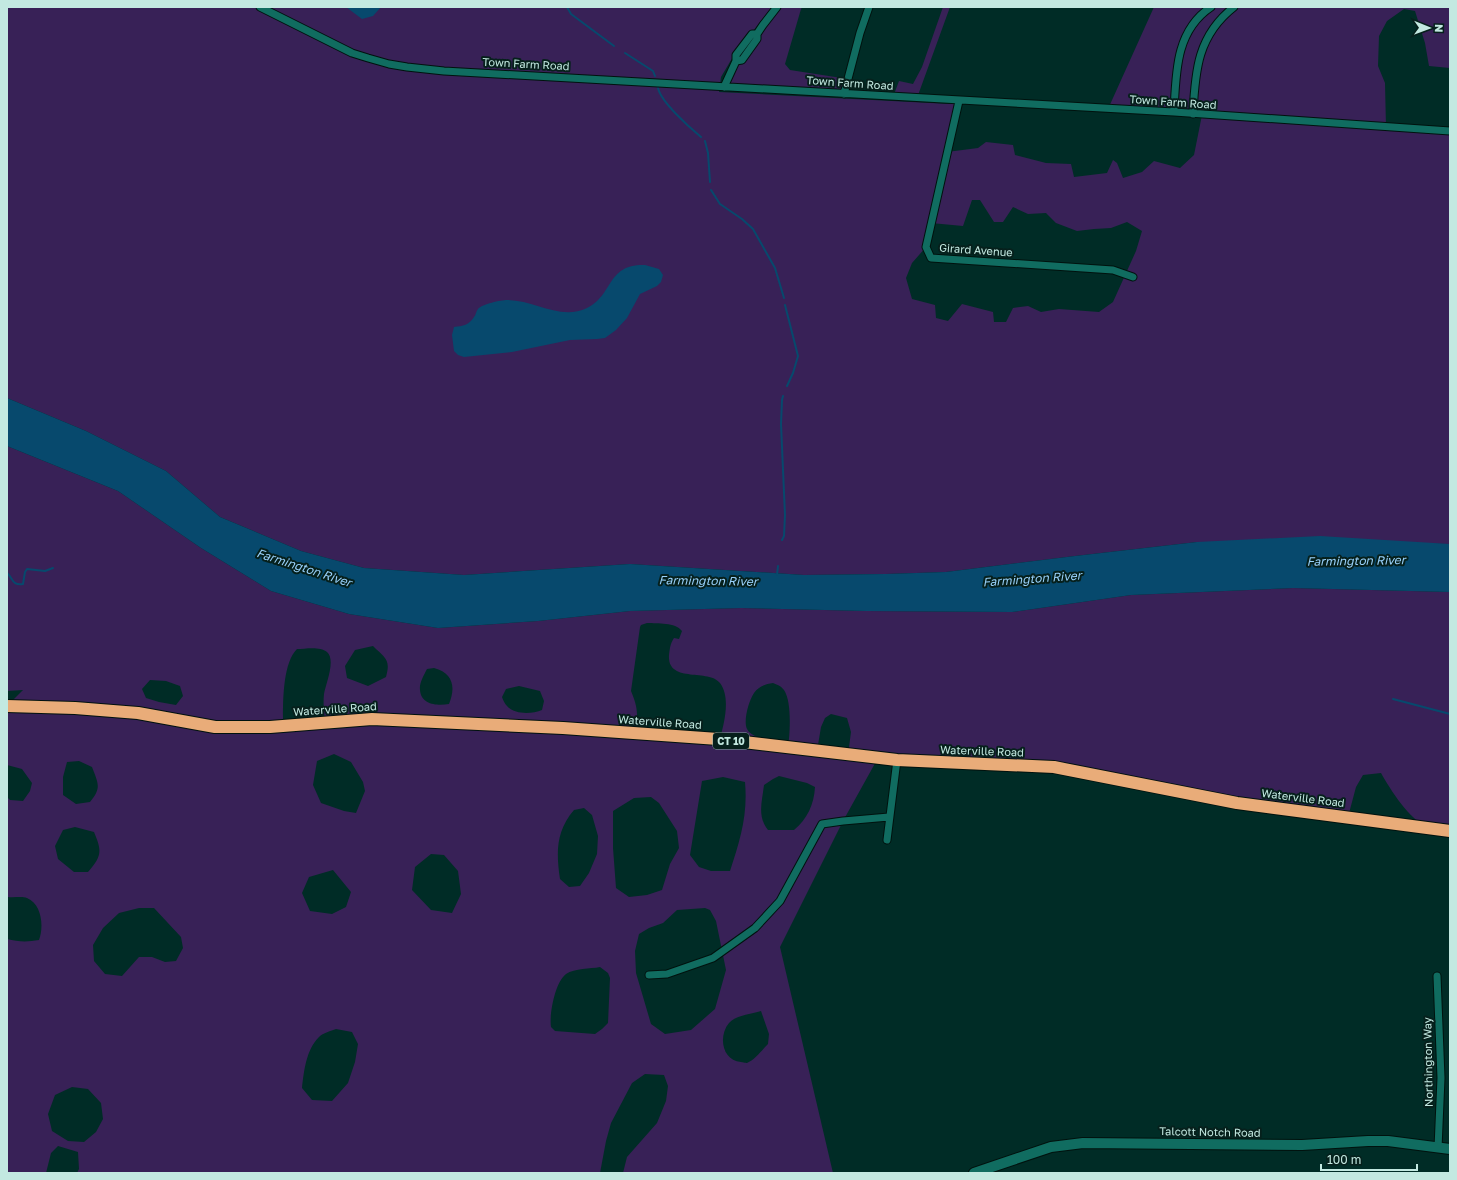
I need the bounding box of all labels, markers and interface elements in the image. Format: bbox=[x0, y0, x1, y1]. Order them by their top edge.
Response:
north arrow bbox=[1409, 8, 1449, 48]
text: N bbox=[1433, 24, 1446, 32]
street label: Town Farm Road bbox=[482, 55, 570, 72]
street label: Town Farm Road bbox=[806, 73, 894, 92]
street label: Town Farm Road bbox=[1129, 92, 1217, 111]
street label: Girard Avenue bbox=[939, 240, 1013, 259]
water label: Farmington River bbox=[255, 545, 356, 591]
water label: Farmington River bbox=[1306, 552, 1408, 569]
water label: Farmington River bbox=[982, 567, 1084, 589]
water label: Farmington River bbox=[658, 572, 760, 589]
street label: Waterville Road bbox=[293, 699, 377, 718]
street label: Waterville Road bbox=[618, 712, 702, 731]
road number: CT 10 bbox=[713, 733, 749, 749]
street label: Waterville Road bbox=[940, 743, 1024, 758]
street label: Waterville Road bbox=[1261, 786, 1345, 809]
street label: Northington Way bbox=[1420, 1017, 1435, 1107]
street label: Talcott Notch Road bbox=[1159, 1124, 1261, 1139]
scale bar bbox=[1321, 1146, 1417, 1172]
text: 100 m bbox=[1327, 1152, 1361, 1167]

